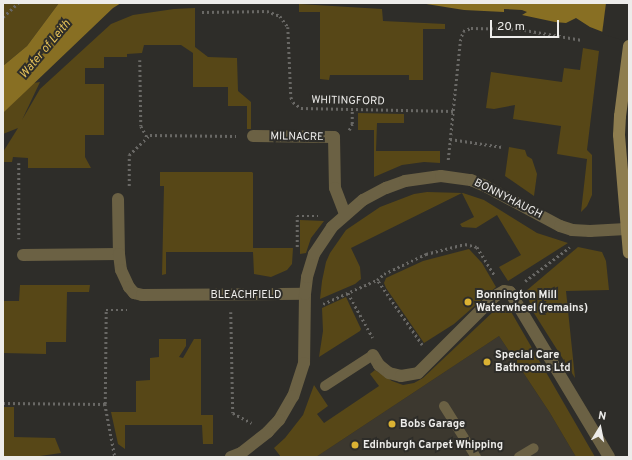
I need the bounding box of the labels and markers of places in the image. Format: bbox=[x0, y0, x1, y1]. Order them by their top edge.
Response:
place label: Bonnington Mill Waterwheel (remains) bbox=[476, 289, 588, 315]
marker: Bonnington Mill Waterwheel (remains) bbox=[463, 297, 473, 307]
place label: Special Care Bathrooms Ltd bbox=[495, 349, 571, 375]
marker: Special Care Bathrooms Ltd bbox=[482, 357, 492, 367]
place label: Bobs Garage bbox=[400, 417, 465, 431]
marker: Bobs Garage bbox=[387, 419, 397, 429]
place label: Edinburgh Carpet Whipping bbox=[363, 438, 503, 452]
marker: Edinburgh Carpet Whipping bbox=[350, 440, 360, 450]

